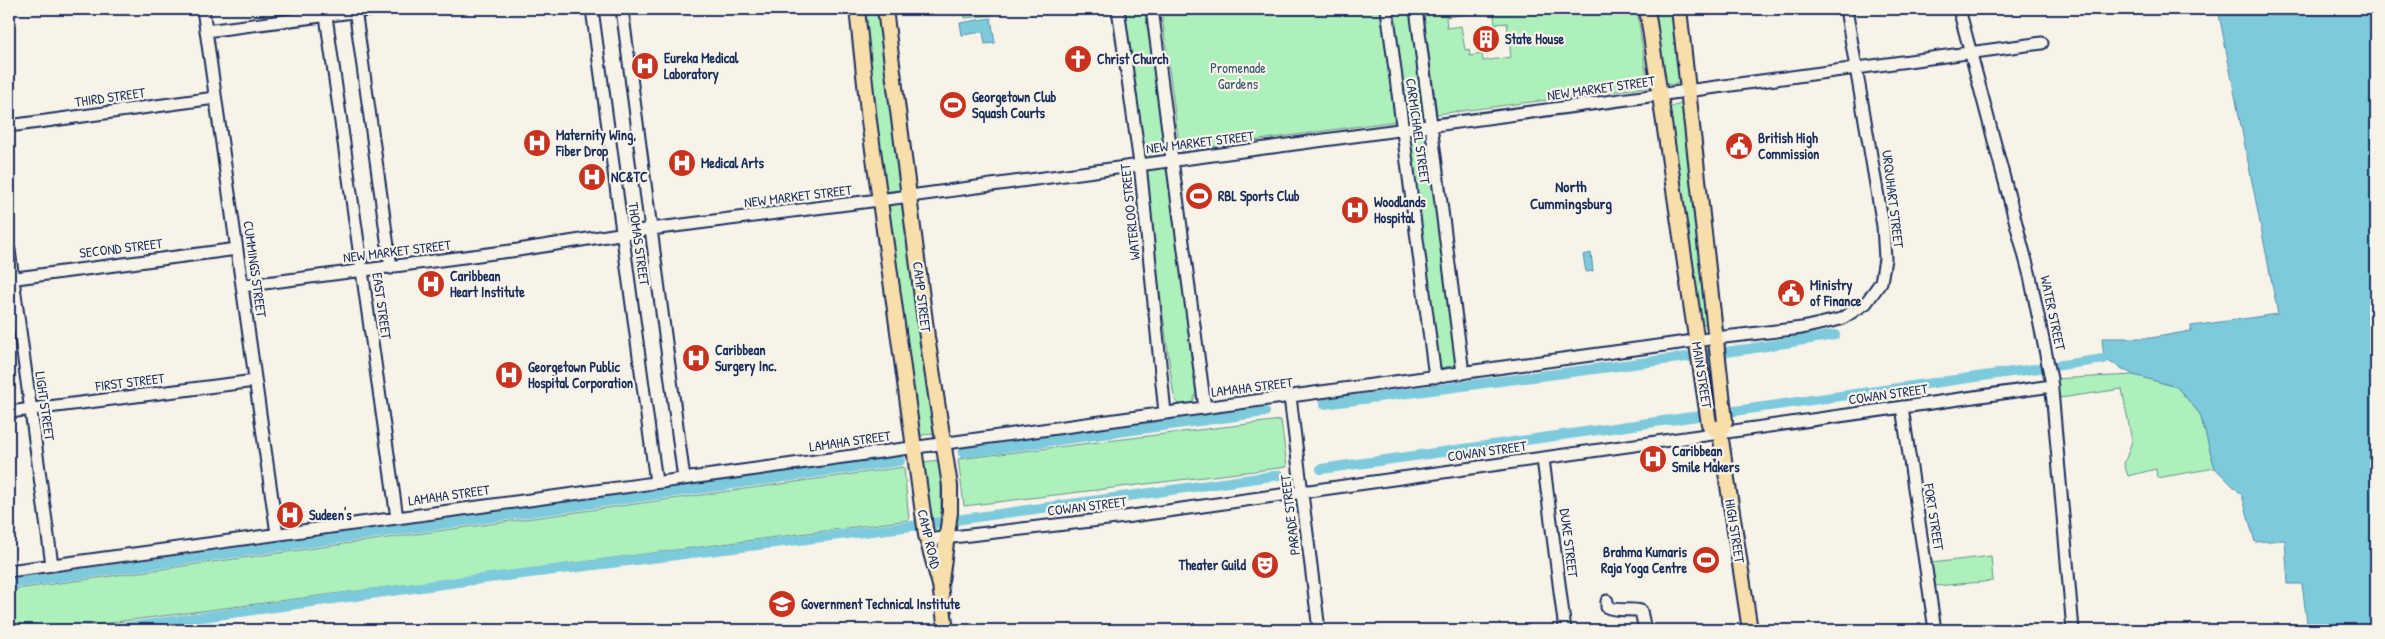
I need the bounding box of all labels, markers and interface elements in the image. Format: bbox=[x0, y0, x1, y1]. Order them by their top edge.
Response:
building icon: State House bbox=[1471, 24, 1501, 54]
place label: State House bbox=[1505, 29, 1565, 48]
church icon: Christ Church bbox=[1063, 44, 1093, 74]
place label: Eureka Medical Laboratory bbox=[664, 48, 739, 85]
place label: Christ Church bbox=[1097, 49, 1168, 68]
hospital icon: Eureka Medical Laboratory bbox=[630, 51, 660, 81]
park label: Promenade Gardens bbox=[1210, 58, 1266, 93]
street label: NEW MARKET STREET bbox=[1546, 70, 1656, 104]
street label: CARMICHAEL STREET bbox=[1402, 77, 1435, 185]
street label: THIRD STREET bbox=[74, 82, 147, 111]
place label: Georgetown Club Squash Courts bbox=[972, 87, 1057, 124]
sports icon: Georgetown Club Squash Courts bbox=[938, 90, 968, 120]
place label: Maternity Wing, Fiber Drop bbox=[555, 125, 636, 162]
street label: NEW MARKET STREET bbox=[1145, 125, 1255, 158]
hospital icon: Maternity Wing, Fiber Drop bbox=[522, 128, 552, 158]
place label: British High Commission bbox=[1758, 128, 1819, 163]
public building icon: British High Commission bbox=[1724, 131, 1754, 161]
hospital icon: Medical Arts bbox=[667, 148, 697, 178]
street label: URQUHART STREET bbox=[1878, 149, 1909, 250]
place label: Medical Arts bbox=[701, 153, 764, 172]
hospital icon: NC&TC bbox=[577, 162, 607, 192]
street label: WATERLOO STREET bbox=[1115, 162, 1144, 261]
place label: NC&TC bbox=[611, 167, 648, 186]
district label: North Cummingsburg bbox=[1530, 176, 1612, 215]
street label: NEW MARKET STREET bbox=[743, 179, 853, 212]
sports icon: RBL Sports Club bbox=[1184, 181, 1214, 211]
place label: RBL Sports Club bbox=[1218, 186, 1300, 207]
place label: Woodlands Hospital bbox=[1374, 192, 1426, 229]
hospital icon: Woodlands Hospital bbox=[1340, 195, 1370, 225]
street label: THOMAS STREET bbox=[624, 201, 655, 287]
street label: CUMMINGS STREET bbox=[239, 219, 272, 319]
street label: SECOND STREET bbox=[78, 233, 164, 262]
street label: NEW MARKET STREET bbox=[342, 234, 452, 267]
street label: CAMP STREET bbox=[909, 261, 936, 334]
place label: Caribbean Heart Institute bbox=[450, 266, 525, 301]
hospital icon: Caribbean Heart Institute bbox=[416, 269, 446, 299]
street label: EAST STREET bbox=[368, 271, 397, 341]
street label: WATER STREET bbox=[2036, 274, 2071, 352]
place label: Ministry of Finance bbox=[1810, 275, 1862, 310]
public building icon: Ministry of Finance bbox=[1776, 278, 1806, 308]
place label: Caribbean Surgery Inc. bbox=[715, 340, 777, 377]
street label: MAIN STREET bbox=[1688, 340, 1717, 410]
hospital icon: Caribbean Surgery Inc. bbox=[681, 343, 711, 373]
place label: Georgetown Public Hospital Corporation bbox=[528, 357, 633, 394]
hospital icon: Georgetown Public Hospital Corporation bbox=[494, 360, 524, 390]
street label: FIRST STREET bbox=[93, 368, 166, 395]
street label: LIGHT STREET bbox=[31, 370, 60, 442]
street label: LAMAHA STREET bbox=[1210, 372, 1294, 401]
street label: COWAN STREET bbox=[1847, 378, 1929, 408]
street label: LAMAHA STREET bbox=[808, 425, 892, 456]
street label: COWAN STREET bbox=[1446, 435, 1528, 465]
place label: Caribbean Smile Makers bbox=[1672, 441, 1740, 476]
hospital icon: Caribbean Smile Makers bbox=[1638, 444, 1668, 474]
street label: PARADE STREET bbox=[1275, 473, 1304, 556]
street label: LAMAHA STREET bbox=[407, 479, 491, 510]
street label: FORT STREET bbox=[1920, 481, 1949, 552]
street label: COWAN STREET bbox=[1046, 491, 1128, 520]
street label: HIGH STREET bbox=[1721, 498, 1750, 565]
hospital icon: Sudeen's bbox=[275, 500, 305, 530]
place label: Sudeen's bbox=[309, 505, 352, 524]
street label: CAMP ROAD bbox=[913, 507, 946, 571]
street label: DUKE STREET bbox=[1556, 507, 1583, 579]
place label: Brahma Kumaris Raja Yoga Centre bbox=[1601, 542, 1688, 579]
sports icon: Brahma Kumaris Raja Yoga Centre bbox=[1691, 545, 1721, 575]
theatre icon: Theater Guild bbox=[1250, 550, 1280, 580]
place label: Theater Guild bbox=[1178, 555, 1247, 574]
school or university icon: Government Technical Institute bbox=[767, 589, 797, 619]
place label: Government Technical Institute bbox=[801, 594, 961, 613]

